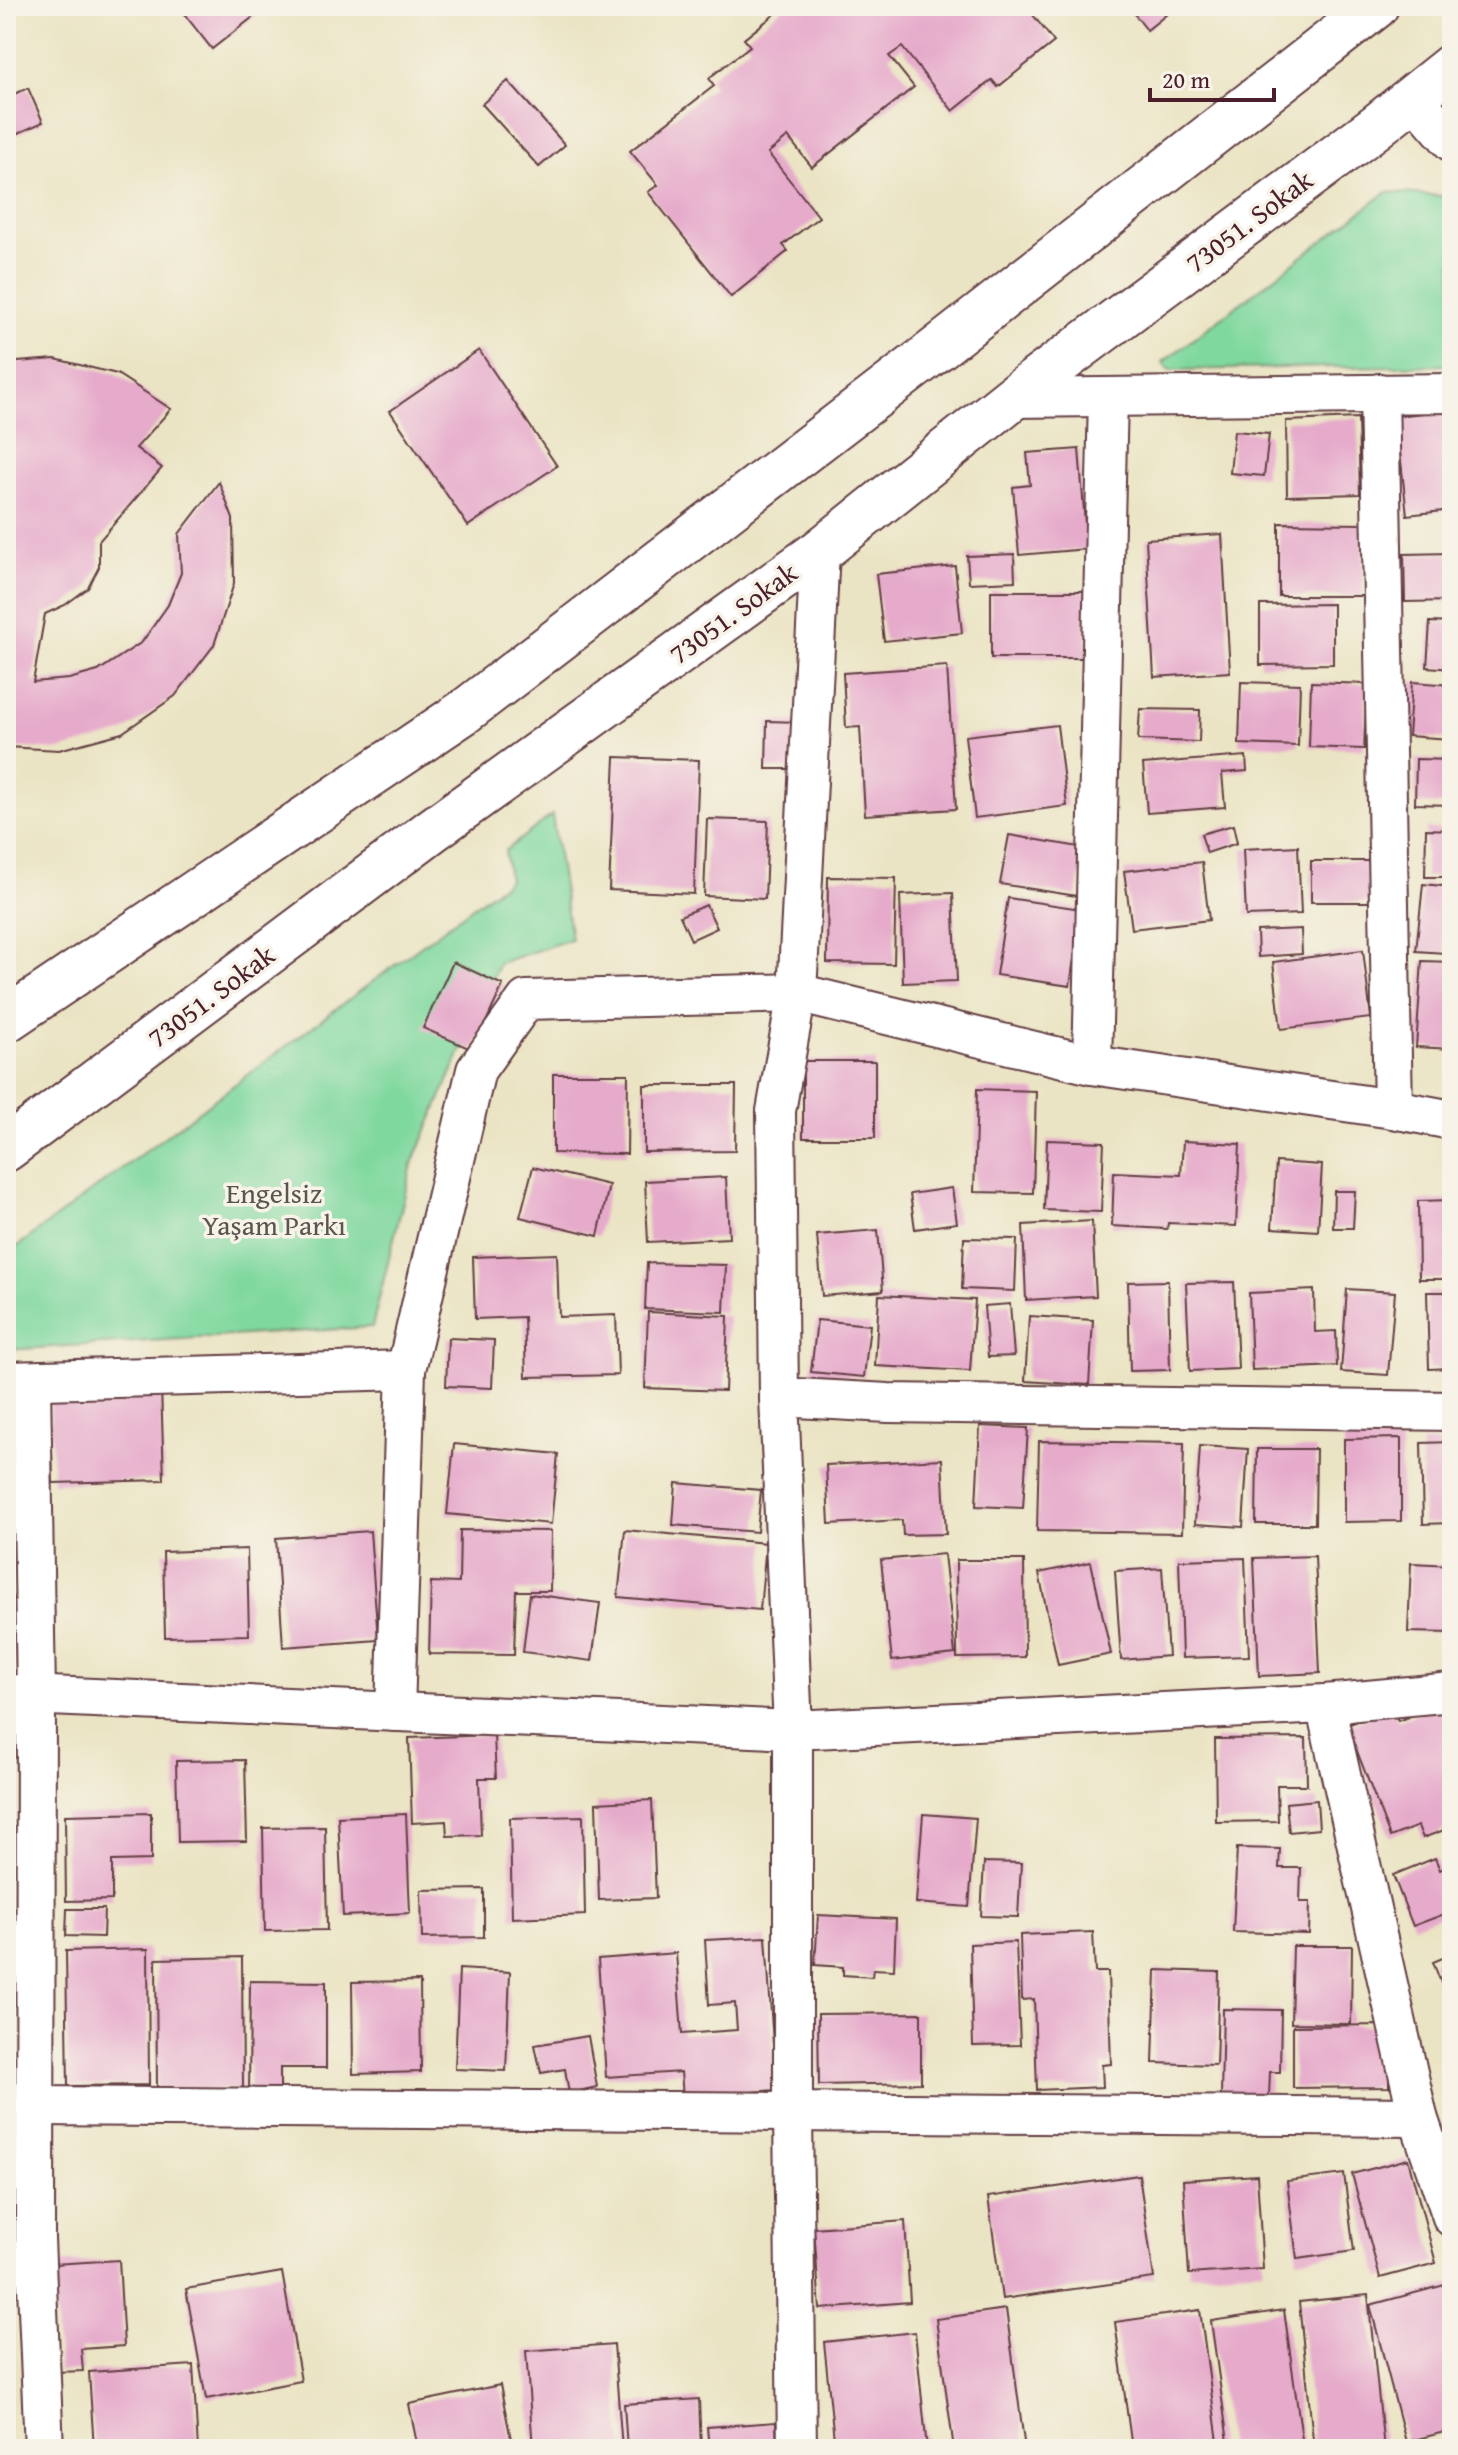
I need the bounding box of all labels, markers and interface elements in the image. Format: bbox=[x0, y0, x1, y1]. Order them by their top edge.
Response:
scale bar bbox=[1150, 52, 1274, 102]
text: 20 m bbox=[1162, 62, 1210, 97]
street label: 73051. Sokak bbox=[1176, 159, 1322, 282]
street label: 73051. Sokak bbox=[660, 551, 806, 673]
street label: 73051. Sokak bbox=[138, 934, 284, 1057]
park label: Engelsiz Yaşam Parkı bbox=[202, 1172, 346, 1245]

